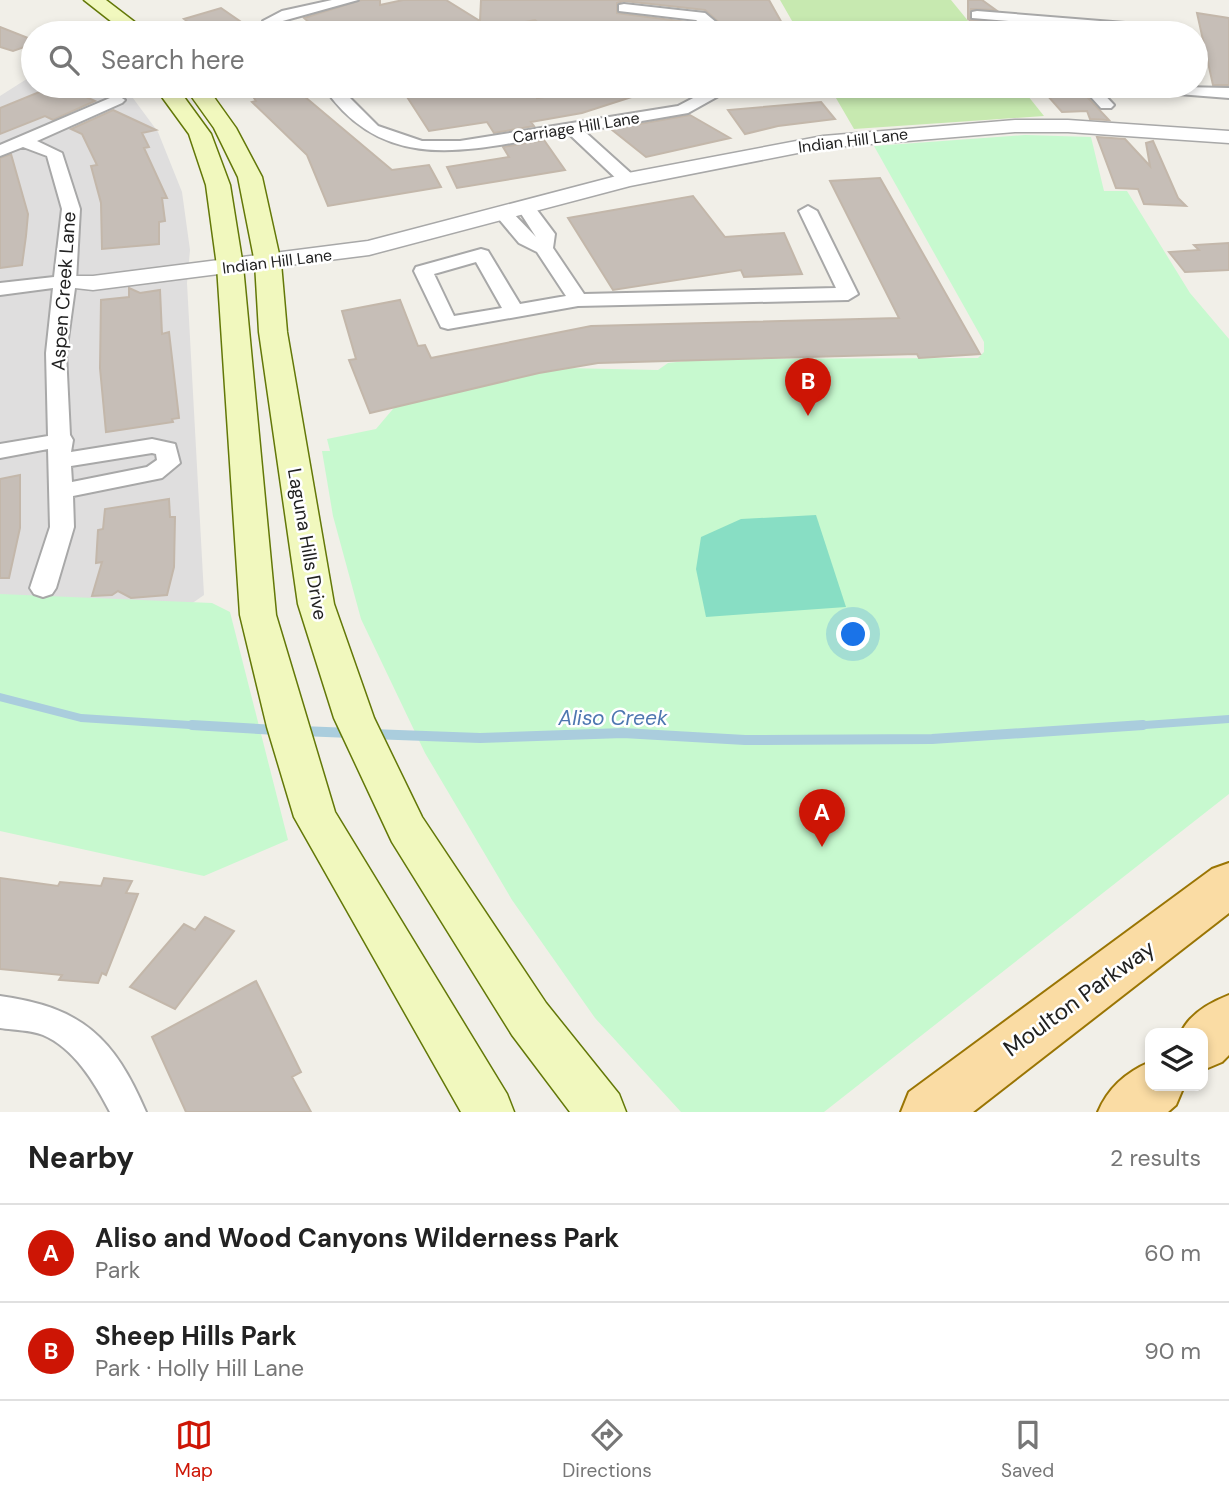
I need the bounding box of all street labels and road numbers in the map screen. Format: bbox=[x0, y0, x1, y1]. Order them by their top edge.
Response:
street label: Carriage Hill Lane bbox=[511, 107, 641, 148]
street label: Indian Hill Lane bbox=[797, 123, 909, 158]
street label: Aspen Creek Lane bbox=[45, 211, 82, 371]
street label: Indian Hill Lane bbox=[221, 244, 333, 279]
street label: Laguna Hills Drive bbox=[282, 466, 333, 622]
street label: Moulton Parkway bbox=[997, 933, 1161, 1063]

